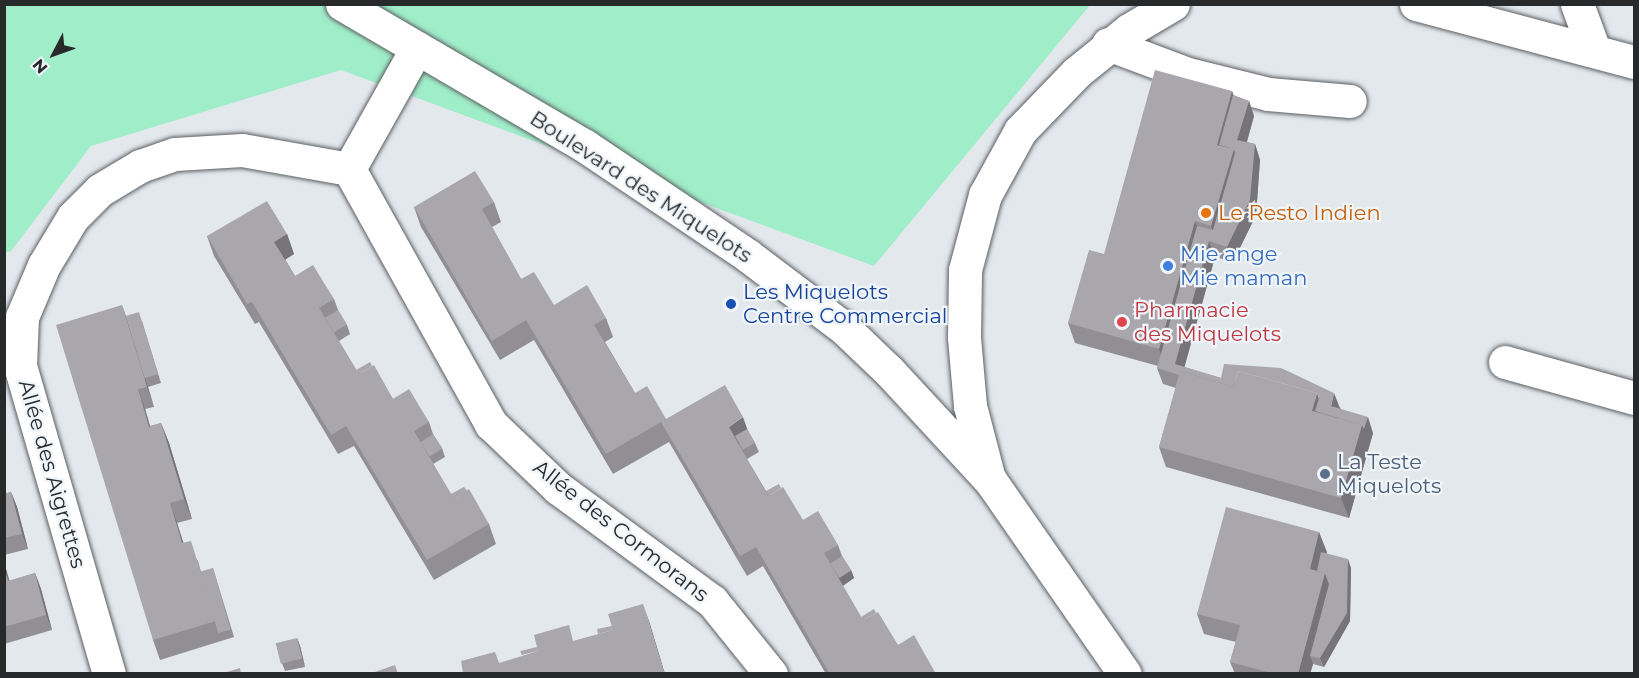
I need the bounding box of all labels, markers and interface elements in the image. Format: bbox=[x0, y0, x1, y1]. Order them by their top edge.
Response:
north arrow bbox=[24, 24, 84, 84]
text: N bbox=[29, 55, 51, 77]
street label: Boulevard des Miquelots bbox=[525, 106, 757, 268]
place label: Le Resto Indien bbox=[1218, 200, 1381, 226]
marker: Le Resto Indien bbox=[1199, 206, 1213, 220]
place label: Mie ange Mie maman bbox=[1180, 241, 1307, 291]
marker: Mie ange Mie maman bbox=[1161, 259, 1175, 273]
place label: Les Miquelots Centre Commercial bbox=[743, 279, 947, 329]
marker: Les Miquelots Centre Commercial bbox=[724, 297, 738, 311]
place label: Pharmacie des Miquelots bbox=[1134, 297, 1281, 347]
marker: Pharmacie des Miquelots bbox=[1115, 315, 1129, 329]
street label: Allée des Aigrettes bbox=[13, 377, 91, 571]
place label: La Teste Miquelots bbox=[1337, 449, 1441, 499]
street label: Allée des Cormorans bbox=[528, 455, 714, 607]
marker: La Teste Miquelots bbox=[1318, 467, 1332, 481]

